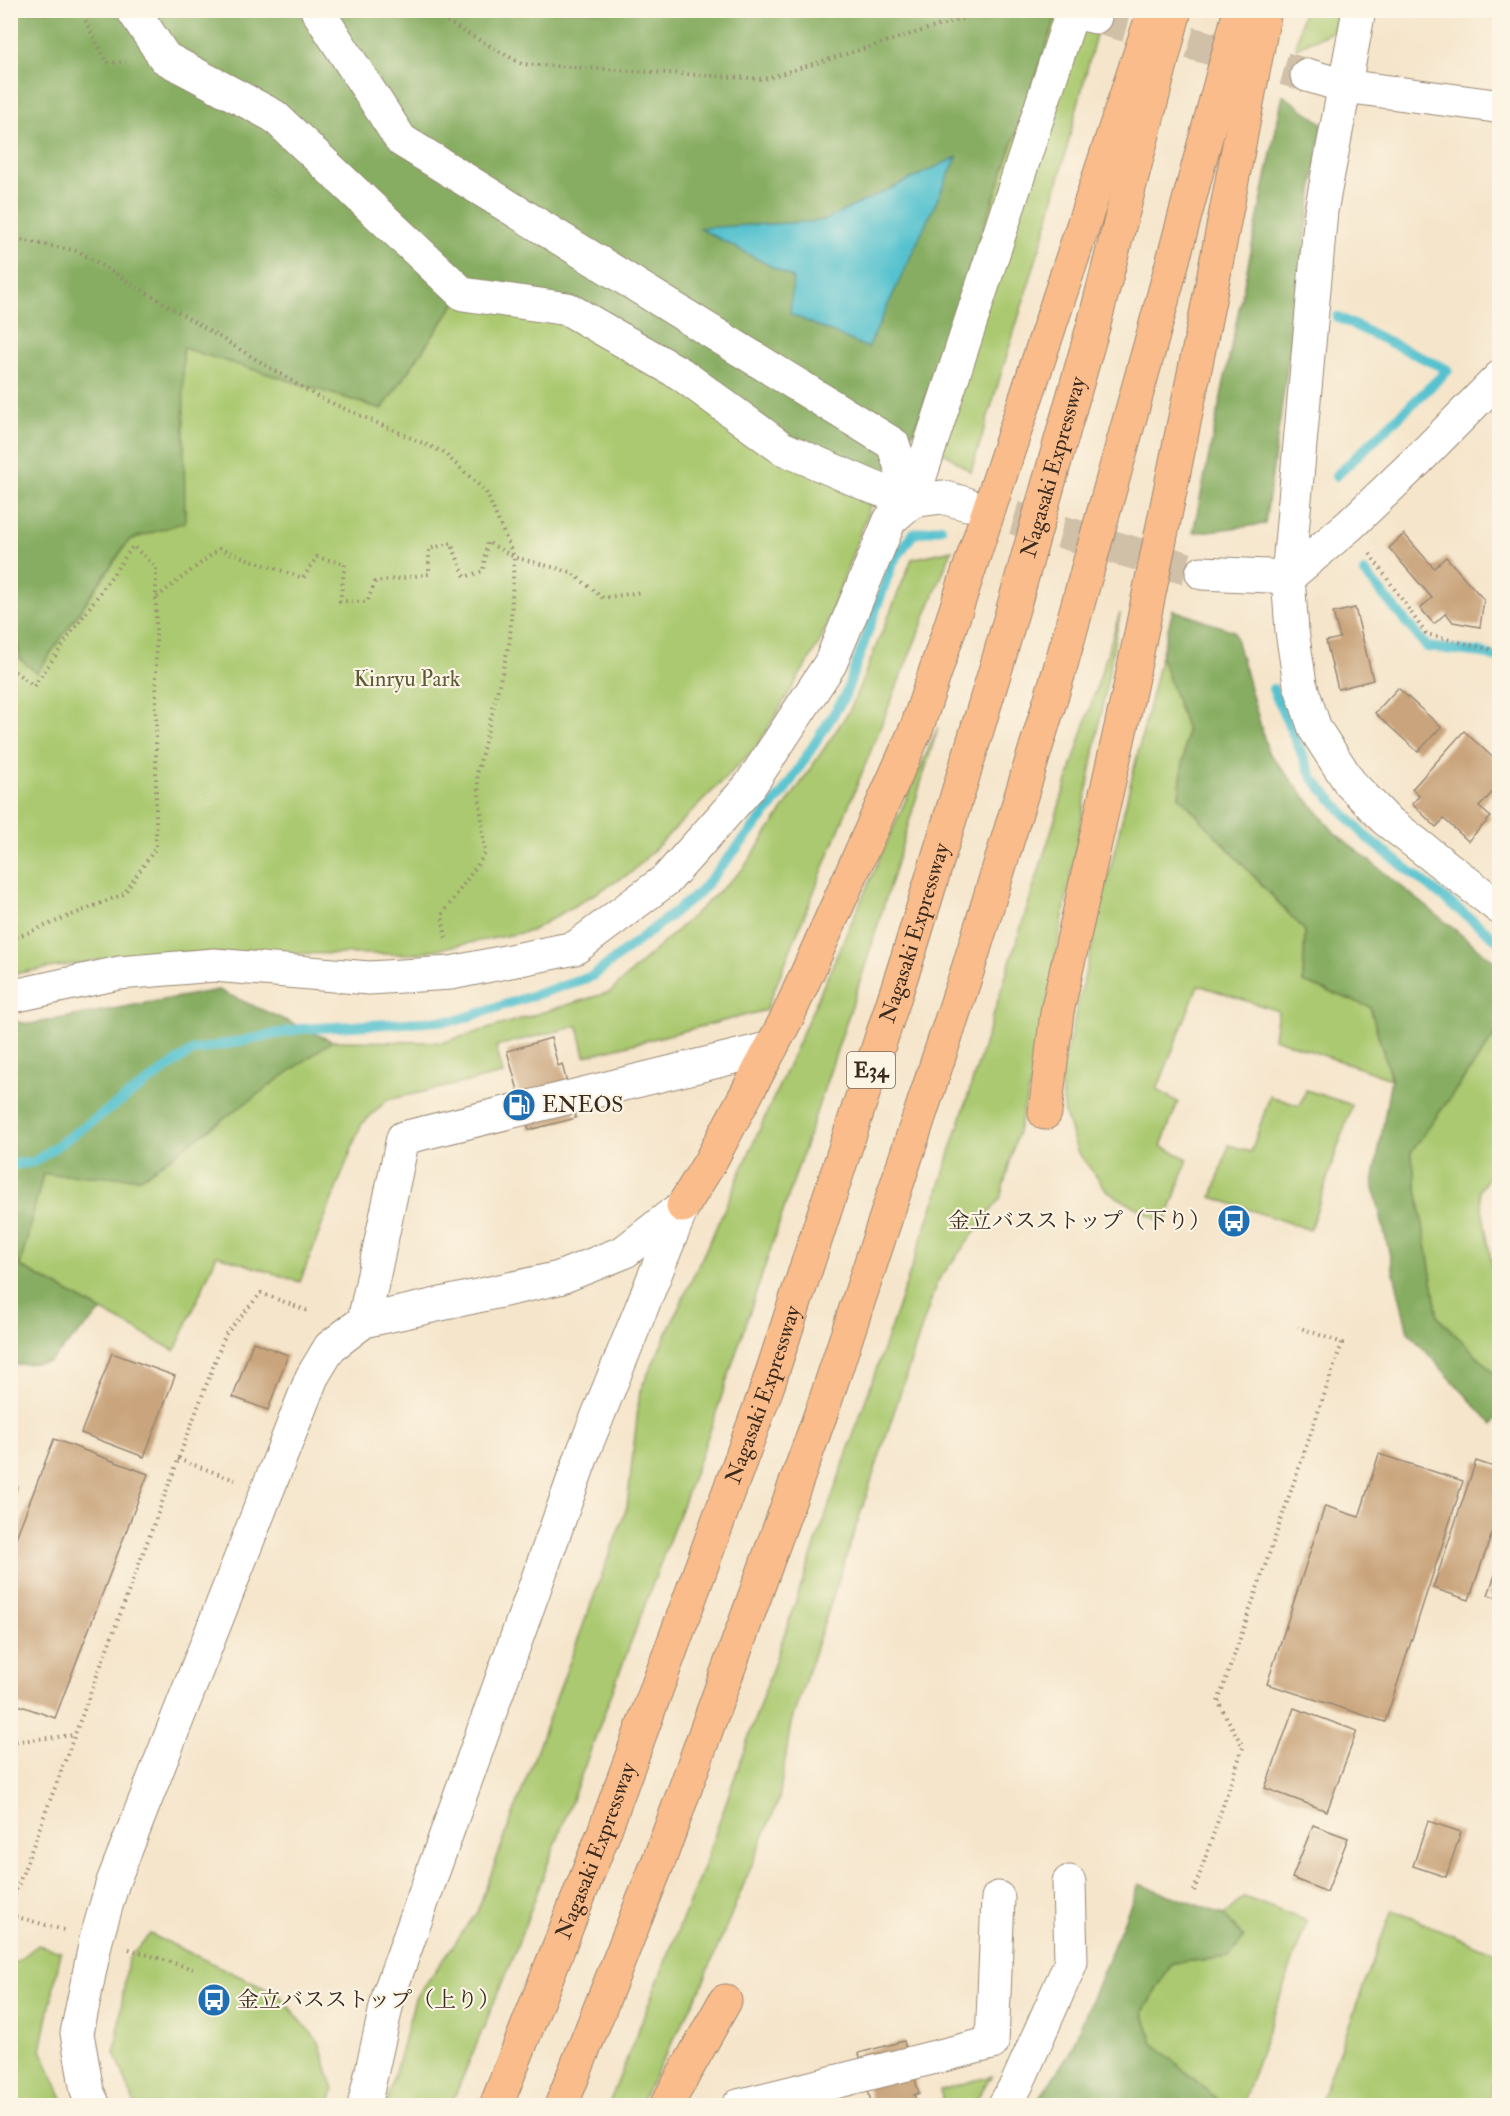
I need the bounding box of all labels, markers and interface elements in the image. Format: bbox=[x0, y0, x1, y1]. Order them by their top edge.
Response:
street label: Nagasaki Expressway bbox=[1014, 373, 1092, 561]
park label: Kinryu Park bbox=[354, 665, 461, 693]
street label: Nagasaki Expressway bbox=[873, 839, 956, 1026]
road number: E34 bbox=[847, 1052, 895, 1088]
fuel station icon: ENEOS bbox=[501, 1087, 537, 1123]
place label: ENEOS bbox=[542, 1091, 624, 1119]
bus stop icon: 金立バスストップ（下り） bbox=[1216, 1203, 1252, 1239]
place label: 金立バスストップ（下り） bbox=[948, 1207, 1211, 1235]
street label: Nagasaki Expressway bbox=[719, 1302, 807, 1488]
street label: Nagasaki Expressway bbox=[549, 1758, 642, 1943]
bus stop icon: 金立バスストップ（上り） bbox=[196, 1982, 232, 2018]
place label: 金立バスストップ（上り） bbox=[237, 1986, 500, 2014]

